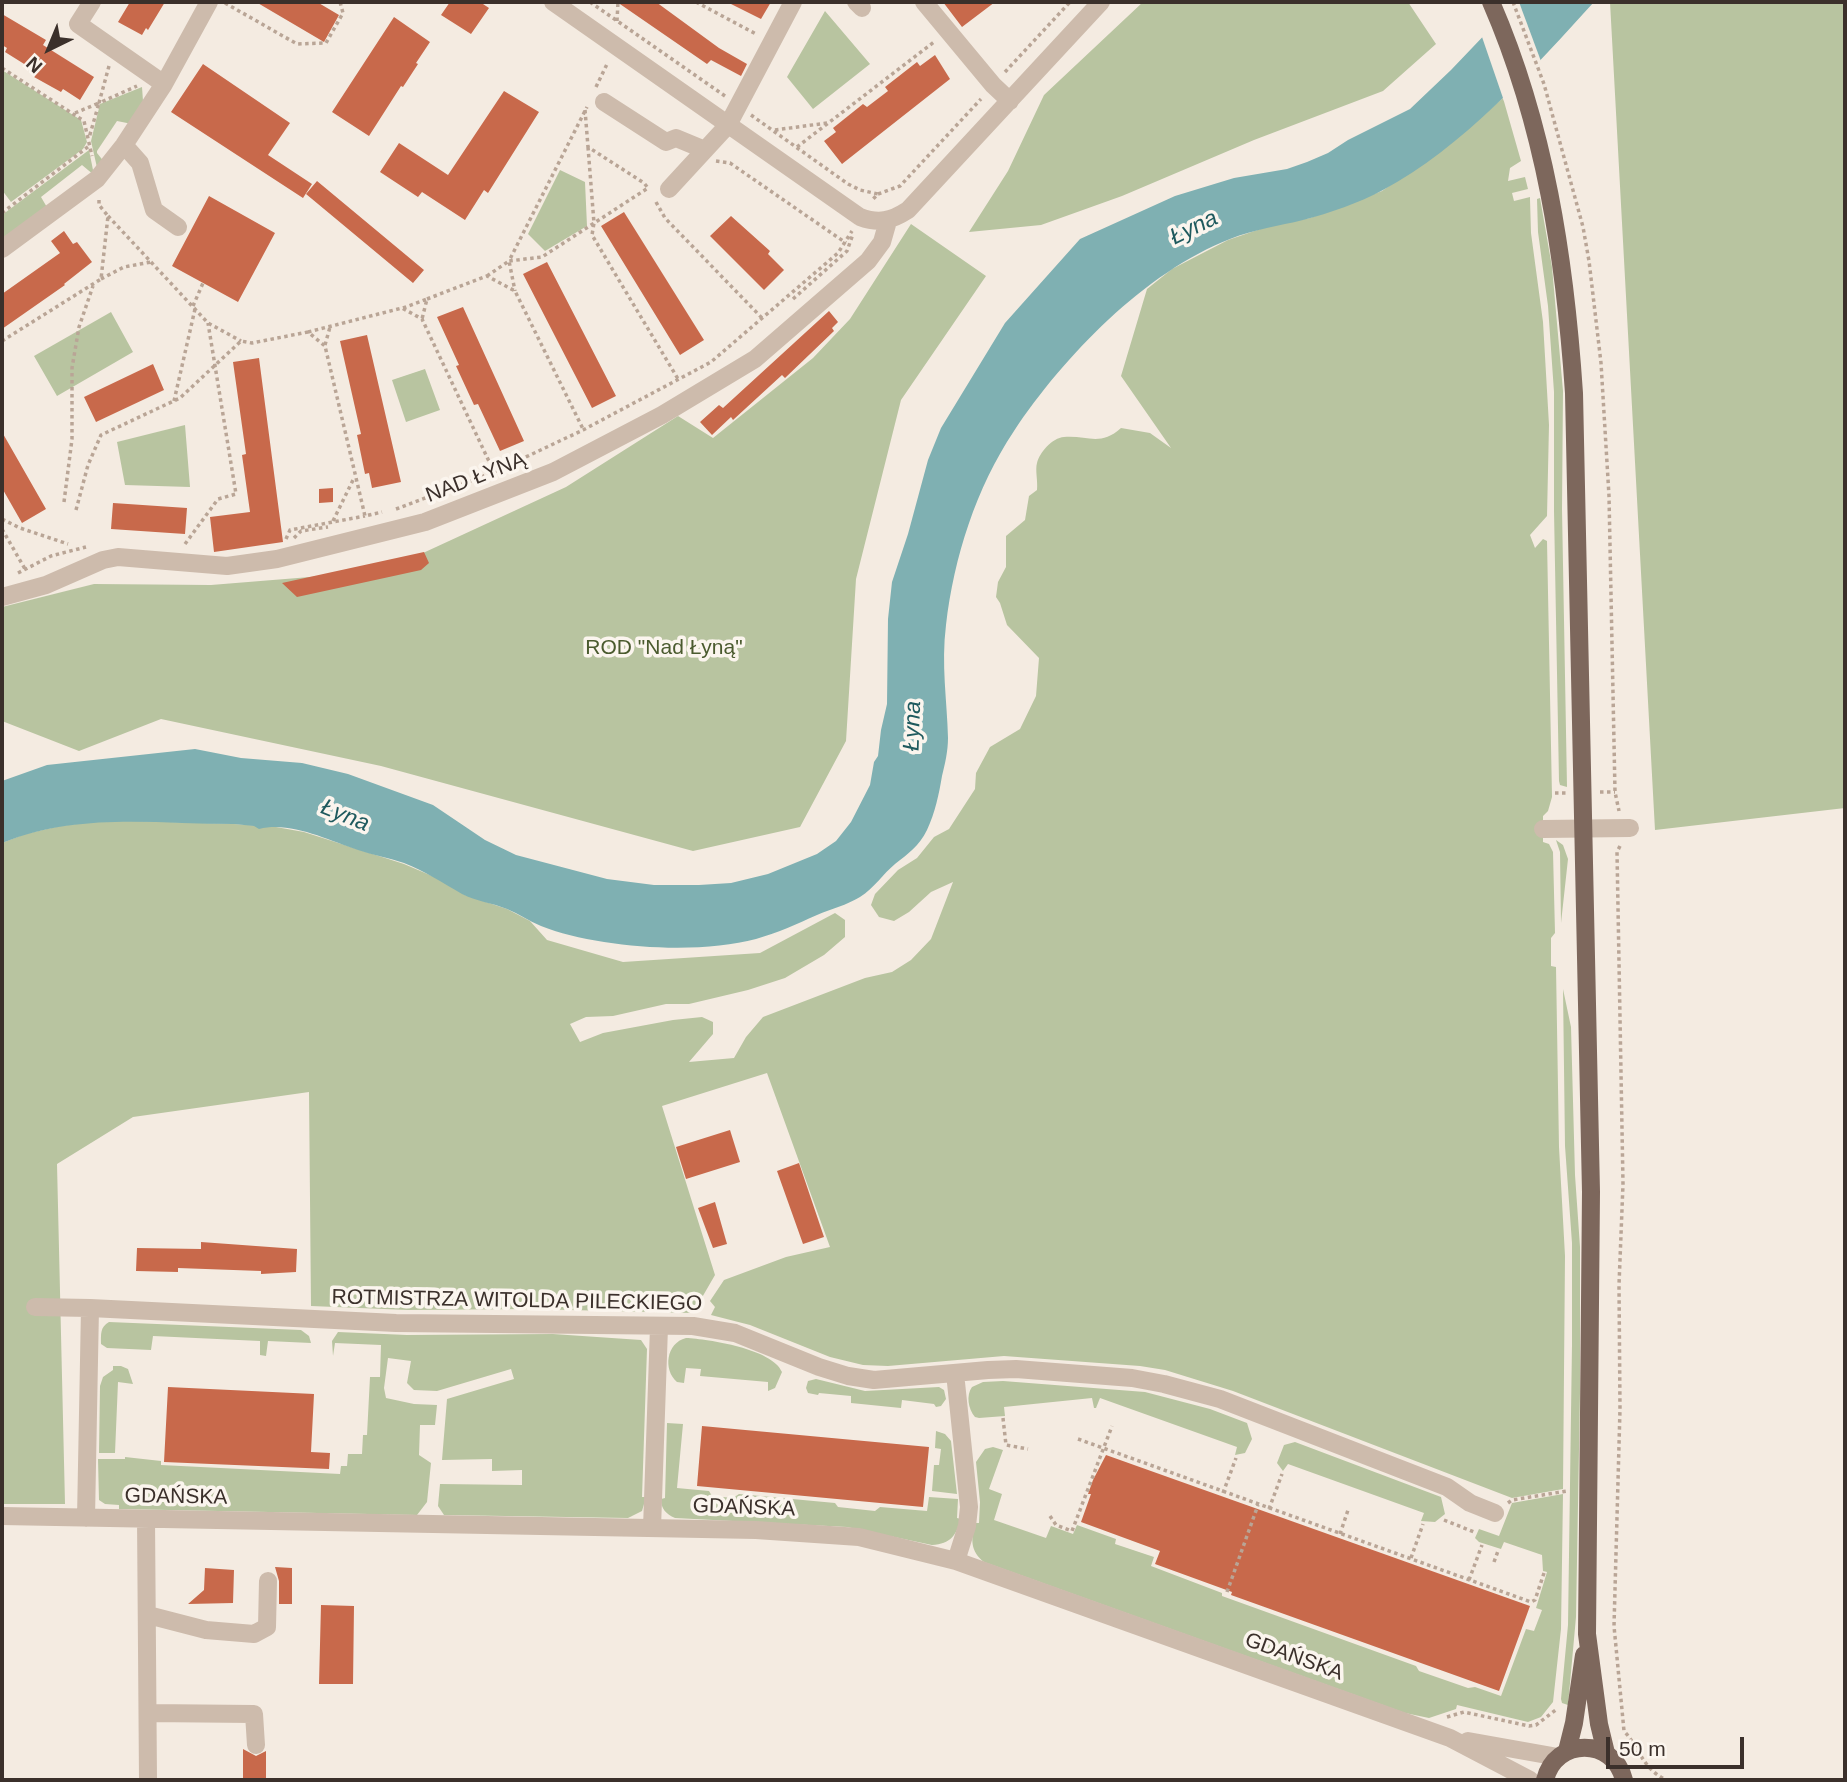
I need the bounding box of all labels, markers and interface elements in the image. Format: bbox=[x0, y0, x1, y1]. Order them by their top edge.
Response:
north arrow bbox=[14, 14, 84, 84]
text: N bbox=[22, 52, 47, 77]
water label: Łyna bbox=[1166, 205, 1222, 251]
street label: NAD ŁYNĄ bbox=[422, 447, 530, 509]
park label: ROD "Nad Łyną" bbox=[585, 635, 743, 661]
water label: Łyna bbox=[898, 701, 928, 751]
water label: Łyna bbox=[317, 794, 373, 838]
street label: ROTMISTRZA WITOLDA PILECKIEGO bbox=[331, 1285, 703, 1317]
street label: GDAŃSKA bbox=[124, 1484, 228, 1510]
street label: GDAŃSKA bbox=[692, 1494, 796, 1522]
street label: GDAŃSKA bbox=[1241, 1628, 1347, 1686]
scale bar bbox=[1609, 1722, 1747, 1766]
text: 50 m bbox=[1619, 1737, 1666, 1760]

